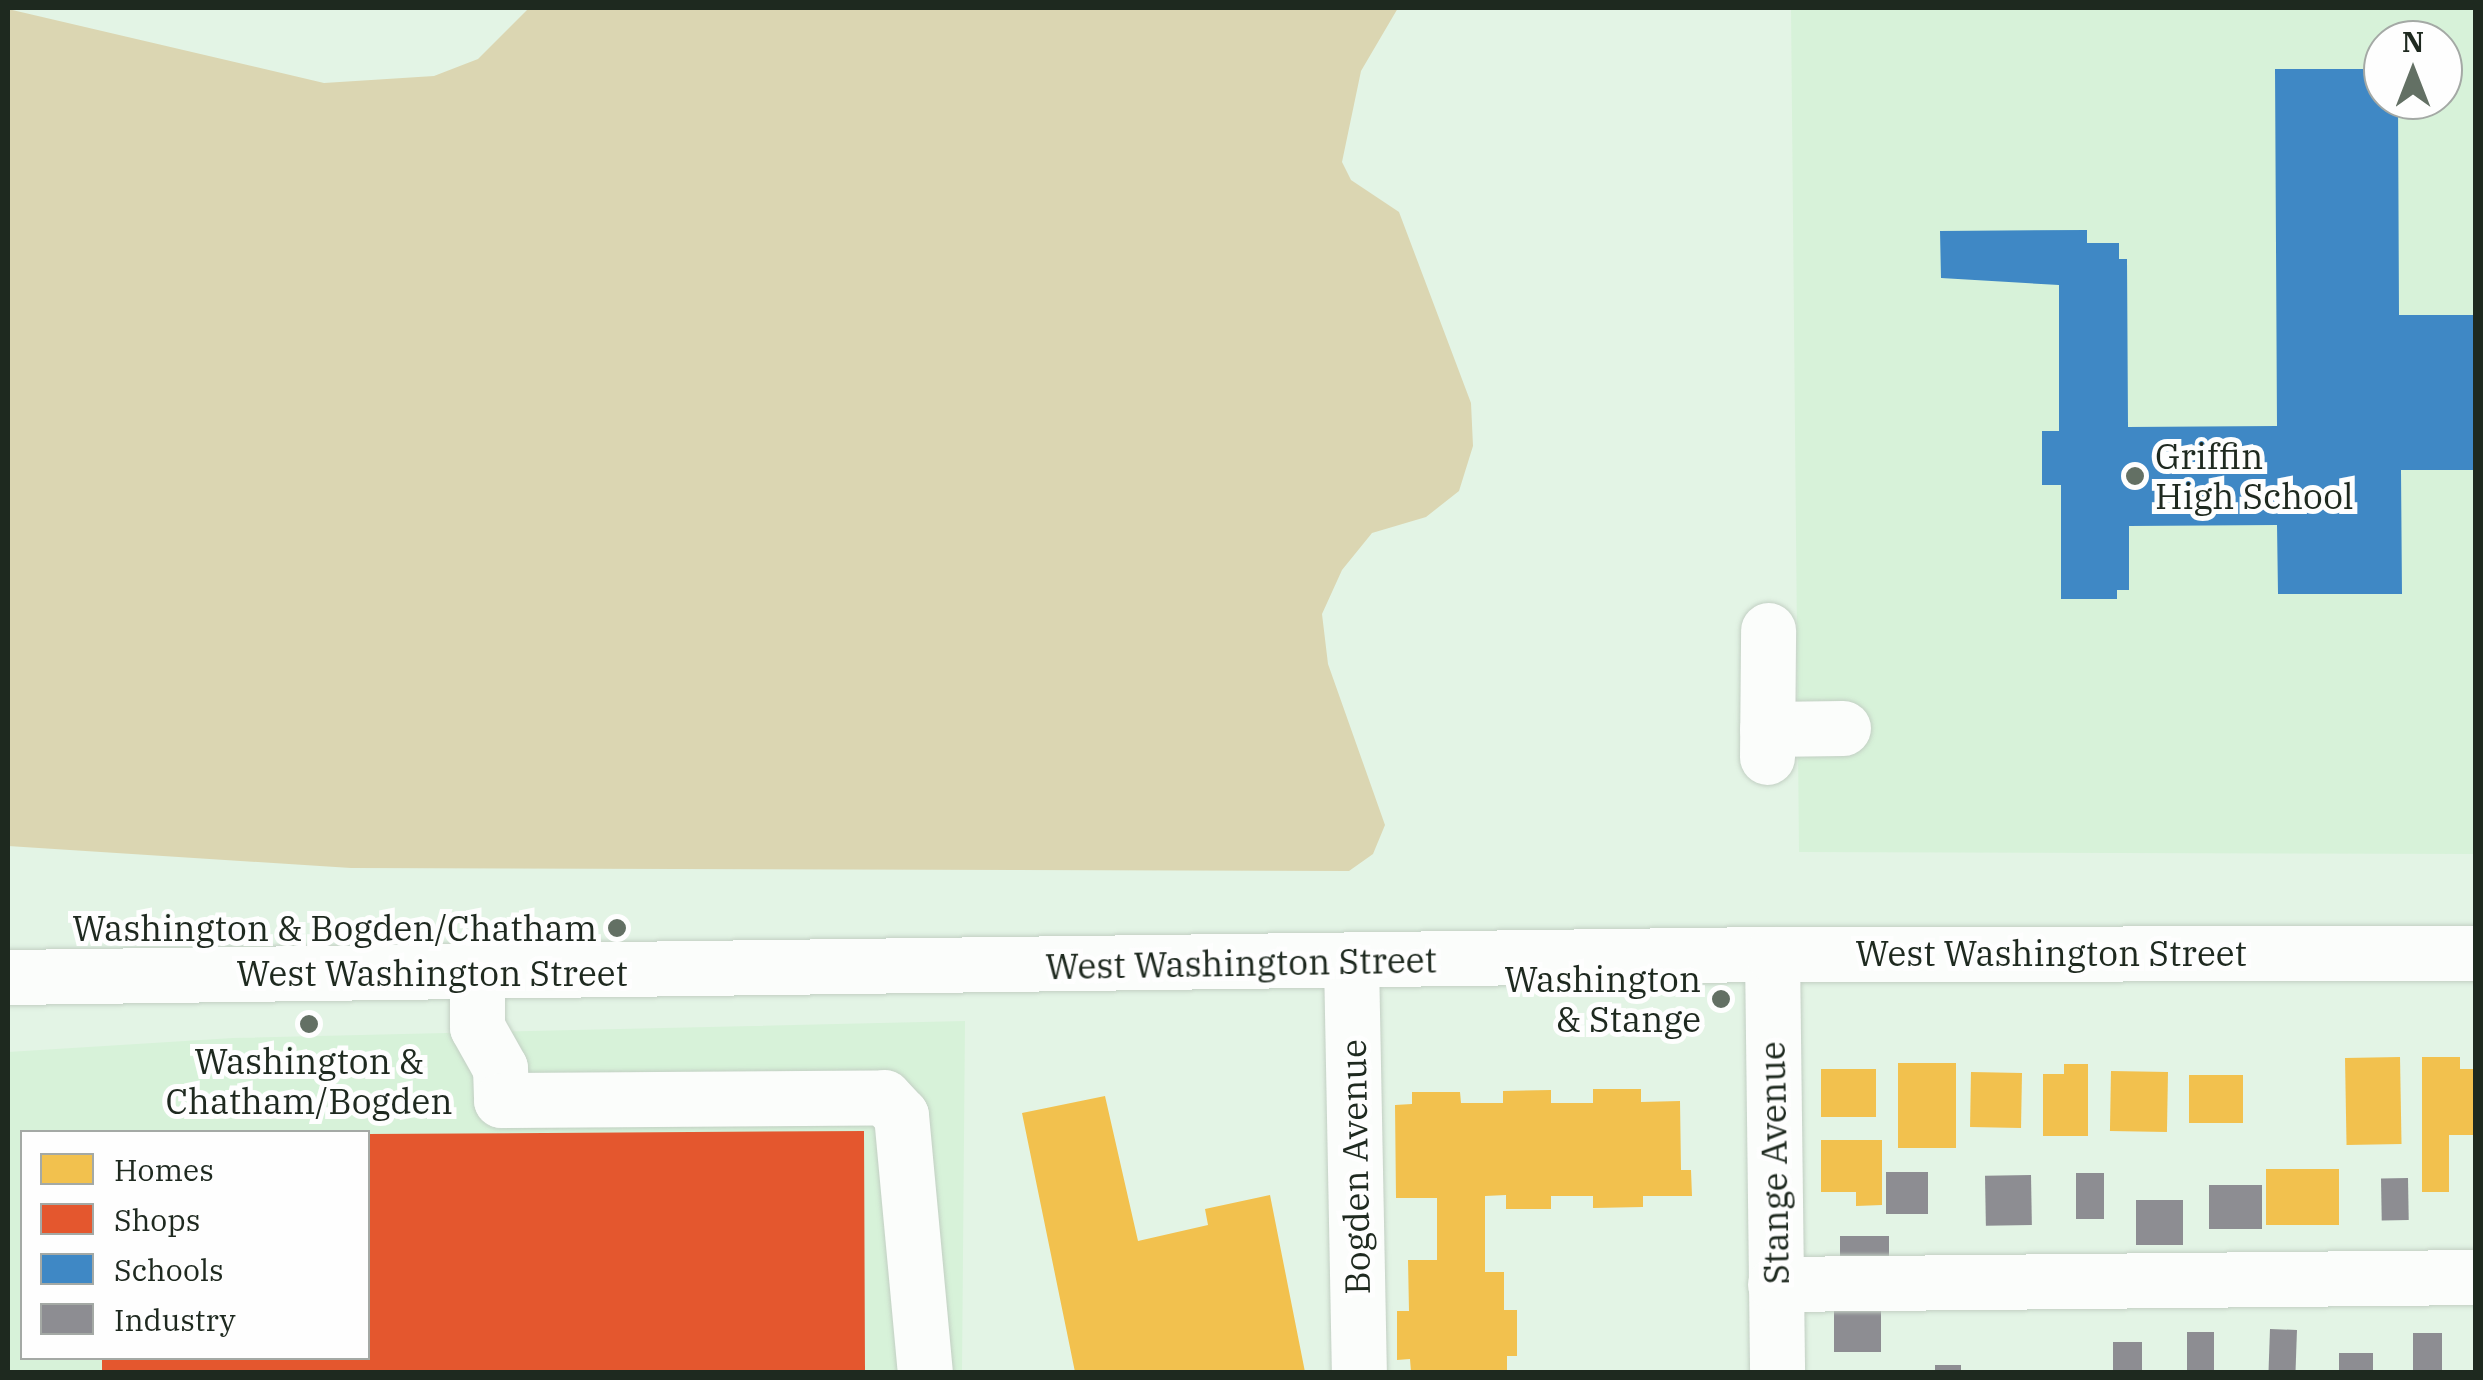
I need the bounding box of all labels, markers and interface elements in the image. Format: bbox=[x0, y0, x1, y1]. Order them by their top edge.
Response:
north arrow bbox=[2363, 20, 2463, 120]
text: N bbox=[2402, 23, 2424, 60]
place label: Griffin High School bbox=[2155, 435, 2353, 517]
marker: Griffin High School bbox=[2124, 465, 2146, 487]
place label: Washington & Bogden/Chatham bbox=[72, 907, 597, 949]
marker: Washington & Bogden/Chatham bbox=[606, 917, 628, 939]
street label: West Washington Street bbox=[1855, 932, 2247, 974]
street label: West Washington Street bbox=[1045, 939, 1437, 987]
street label: West Washington Street bbox=[236, 952, 628, 994]
place label: Washington & Stange bbox=[1504, 958, 1701, 1040]
marker: Washington & Stange bbox=[1710, 988, 1732, 1010]
marker: Washington & Chatham/Bogden bbox=[298, 1013, 320, 1035]
street label: Bogden Avenue bbox=[1332, 1039, 1378, 1295]
place label: Washington & Chatham/Bogden bbox=[165, 1040, 453, 1122]
street label: Stange Avenue bbox=[1751, 1041, 1797, 1285]
legend bbox=[20, 1130, 370, 1360]
text: Homes bbox=[114, 1150, 214, 1189]
text: Shops bbox=[114, 1200, 200, 1239]
text: Schools bbox=[114, 1250, 224, 1289]
text: Industry bbox=[114, 1300, 236, 1339]

